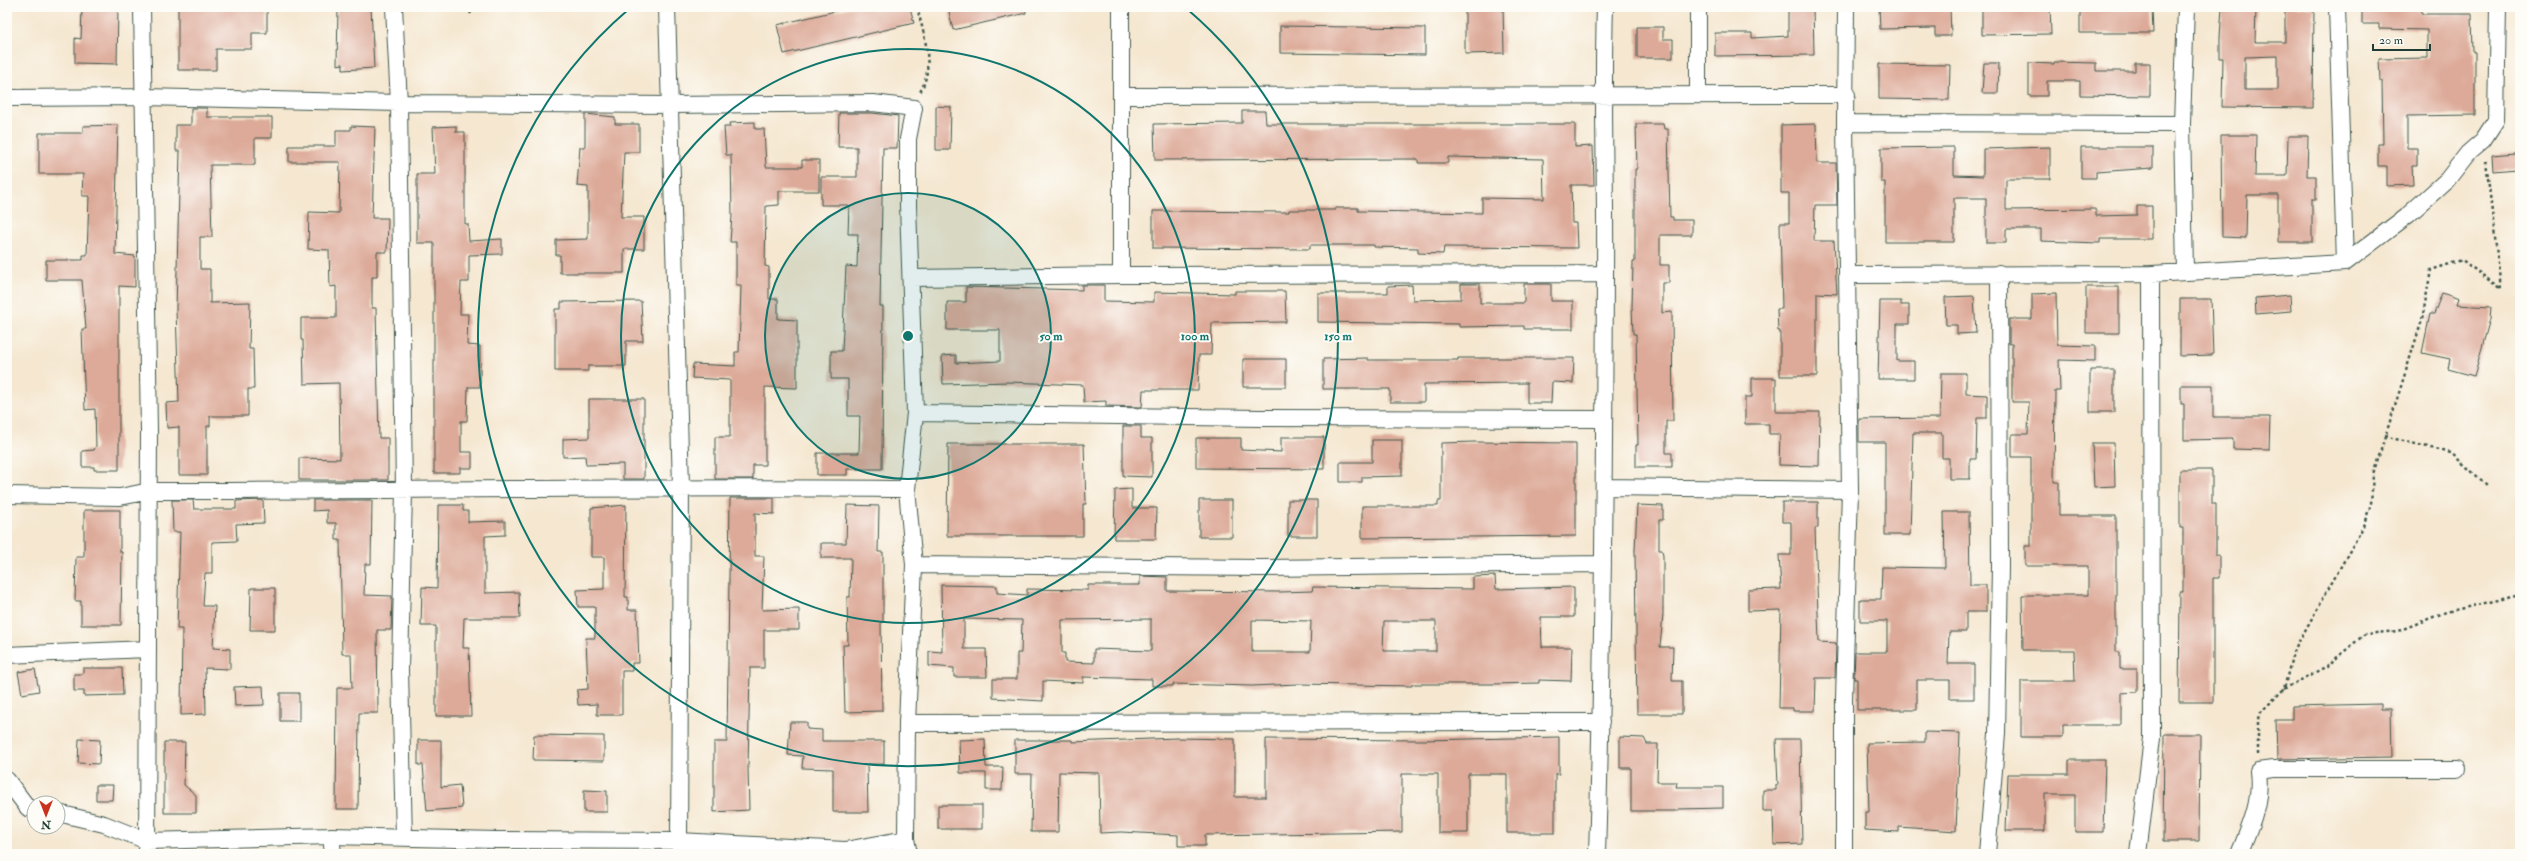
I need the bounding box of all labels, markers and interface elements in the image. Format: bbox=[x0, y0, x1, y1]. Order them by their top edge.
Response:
scale bar bbox=[2373, 26, 2430, 52]
text: 20 m bbox=[2379, 33, 2404, 48]
centre of rings bbox=[901, 329, 915, 343]
text: 50 m bbox=[1039, 329, 1063, 344]
text: 100 m bbox=[1181, 329, 1210, 344]
text: 150 m bbox=[1324, 329, 1352, 344]
north arrow bbox=[26, 795, 66, 835]
text: N bbox=[40, 818, 52, 831]

